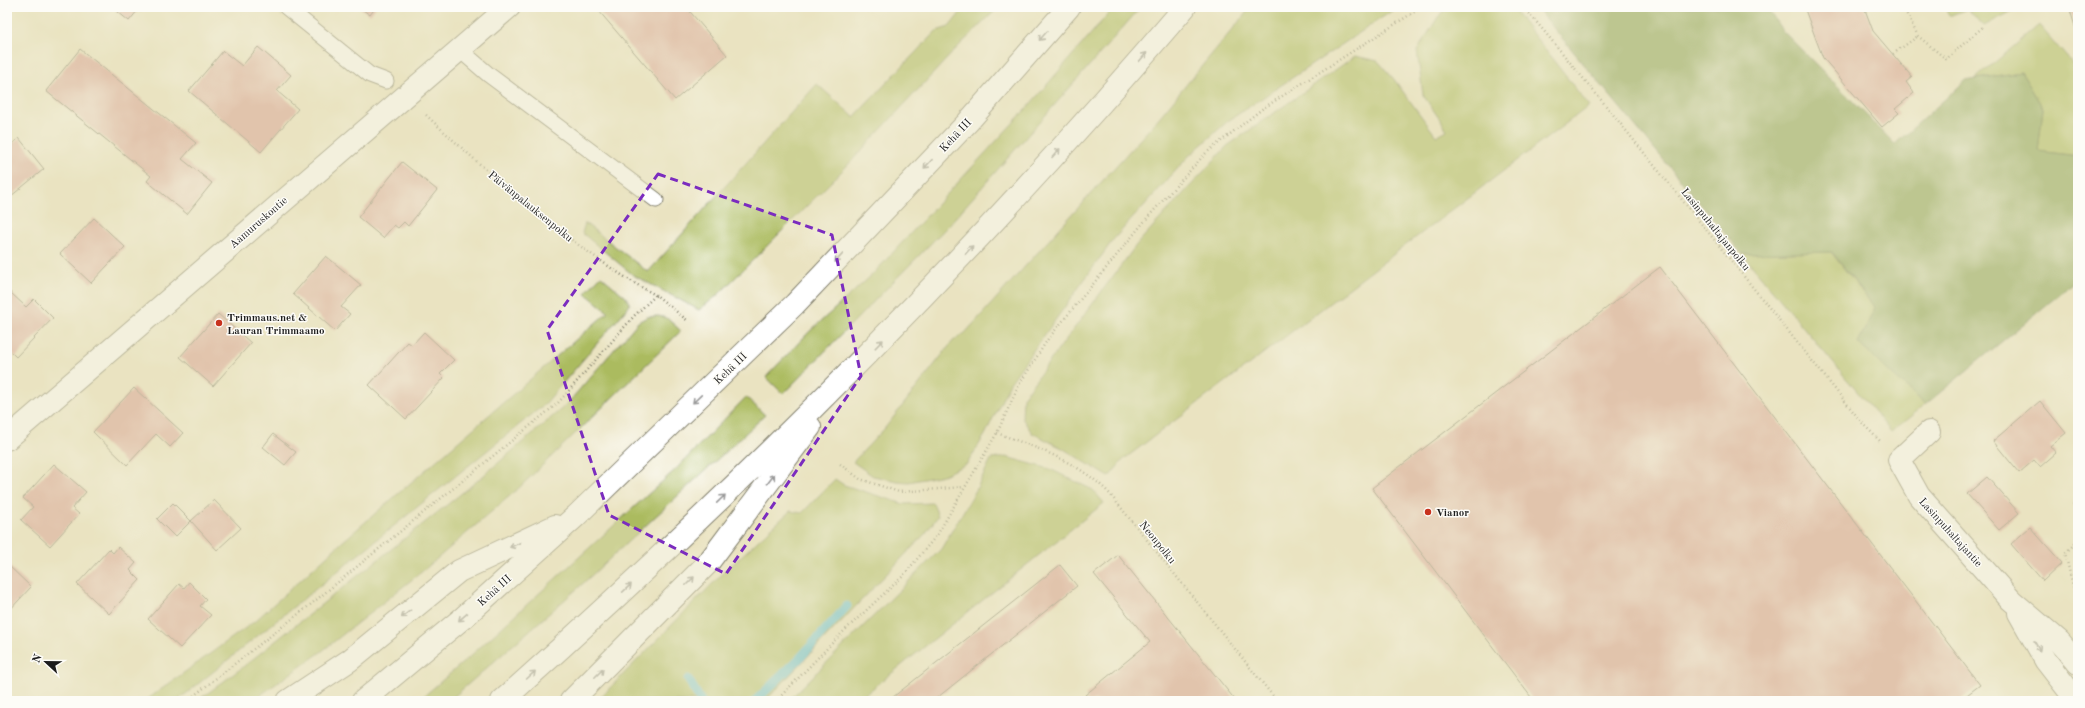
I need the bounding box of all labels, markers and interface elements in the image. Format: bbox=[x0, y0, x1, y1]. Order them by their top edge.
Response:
one-way arrow bbox=[1039, 31, 1048, 42]
one-way arrow bbox=[1138, 52, 1147, 62]
street label: Kehä III bbox=[938, 117, 974, 155]
one-way arrow bbox=[1051, 148, 1061, 158]
one-way arrow bbox=[923, 159, 933, 169]
street label: Päivänpalauksenpolku bbox=[486, 170, 575, 245]
street label: Lasinpuhaltajanpolku bbox=[1678, 187, 1751, 273]
street label: Aamuruskontie bbox=[228, 195, 290, 251]
one-way arrow bbox=[964, 245, 974, 255]
one-way arrow bbox=[834, 253, 844, 263]
place label: Trimmaus.net & Lauran Trimmaamo bbox=[227, 313, 325, 337]
marker: Trimmaus.net & Lauran Trimmaamo bbox=[214, 318, 224, 328]
one-way arrow bbox=[874, 339, 884, 349]
street label: Kehä III bbox=[713, 351, 750, 387]
one-way arrow bbox=[692, 394, 702, 404]
one-way arrow bbox=[767, 474, 775, 485]
one-way arrow bbox=[716, 494, 727, 503]
street label: Lasinpuhaltajantie bbox=[1916, 496, 1984, 570]
marker: Vianor bbox=[1423, 507, 1433, 517]
place label: Vianor bbox=[1436, 508, 1469, 519]
street label: Neonpolku bbox=[1137, 520, 1177, 566]
one-way arrow bbox=[509, 542, 521, 549]
street label: Kehä III bbox=[476, 573, 514, 609]
one-way arrow bbox=[685, 576, 695, 586]
one-way arrow bbox=[622, 583, 632, 593]
one-way arrow bbox=[401, 609, 411, 618]
one-way arrow bbox=[458, 612, 468, 622]
one-way arrow bbox=[2034, 640, 2042, 652]
north arrow bbox=[26, 642, 66, 682]
text: N bbox=[31, 652, 45, 665]
one-way arrow bbox=[594, 668, 604, 678]
one-way arrow bbox=[525, 671, 535, 680]

